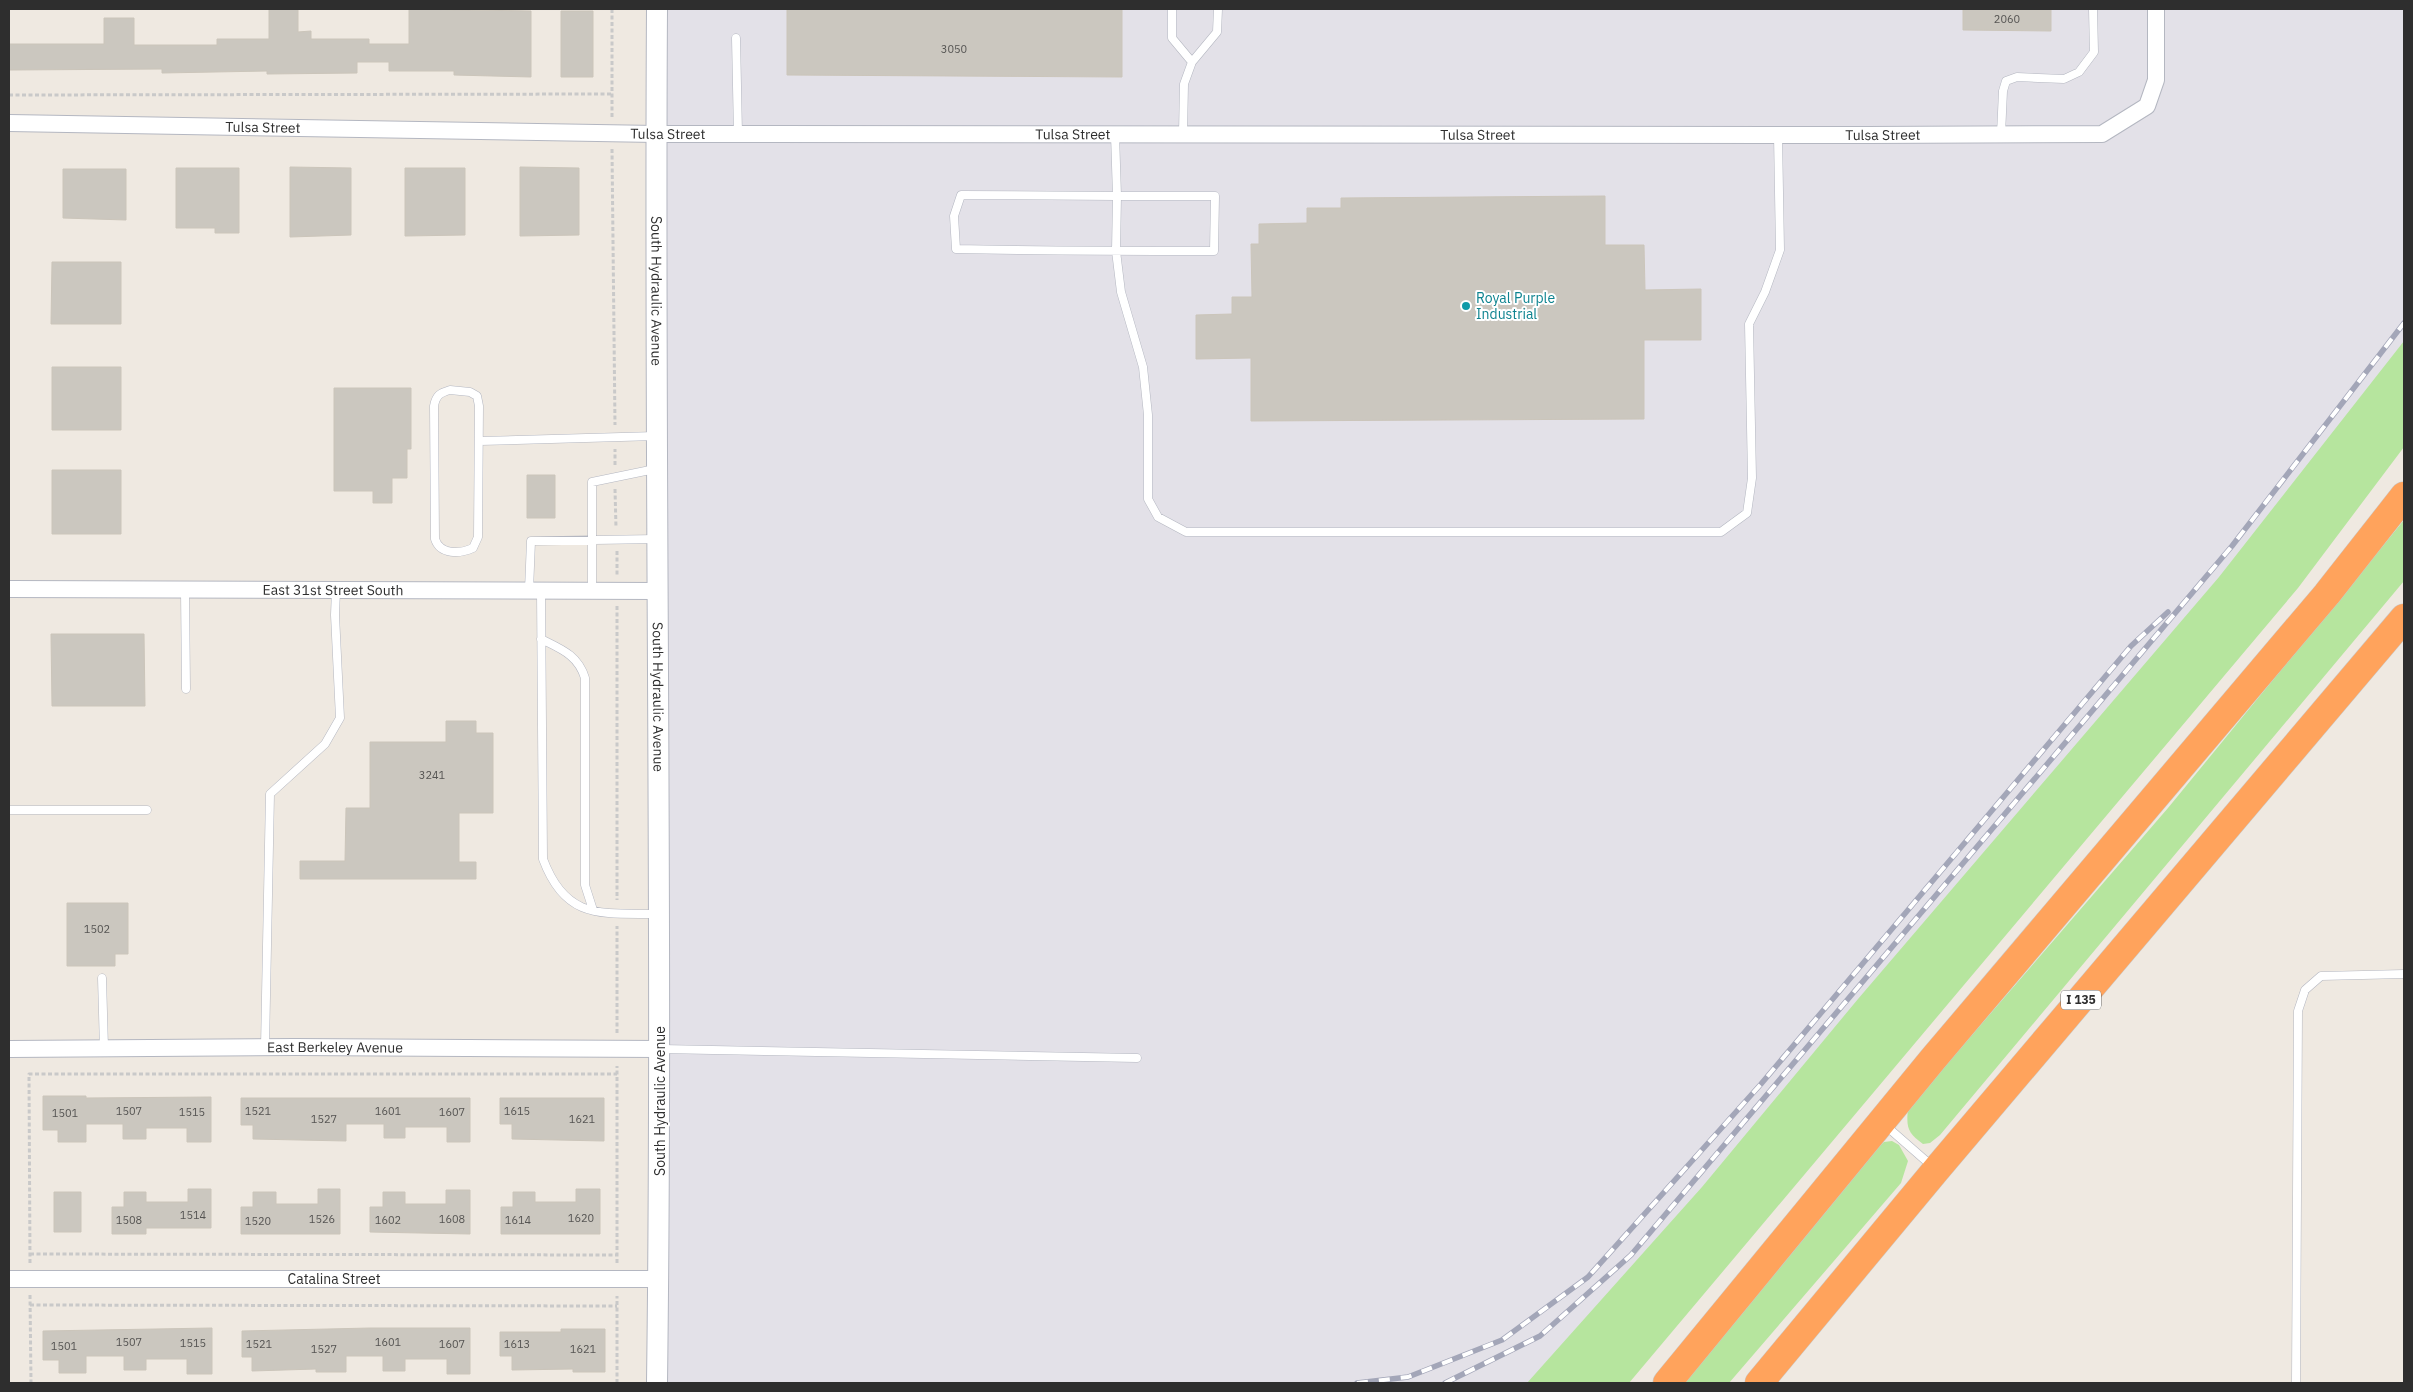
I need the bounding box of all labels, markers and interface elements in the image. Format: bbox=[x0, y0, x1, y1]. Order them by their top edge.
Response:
house number: 2060 bbox=[1994, 12, 2020, 26]
house number: 3050 bbox=[941, 42, 967, 56]
street label: Tulsa Street bbox=[225, 118, 301, 137]
street label: Tulsa Street bbox=[630, 125, 706, 143]
street label: Tulsa Street bbox=[1035, 125, 1111, 143]
street label: Tulsa Street bbox=[1440, 126, 1516, 144]
street label: Tulsa Street bbox=[1845, 126, 1921, 144]
street label: South Hydraulic Avenue bbox=[647, 216, 666, 366]
place label: Royal Purple Industrial bbox=[1476, 289, 1555, 323]
marker: Royal Purple Industrial bbox=[1460, 300, 1472, 312]
street label: East 31st Street South bbox=[262, 581, 404, 599]
street label: South Hydraulic Avenue bbox=[649, 622, 667, 772]
house number: 3241 bbox=[419, 768, 446, 782]
house number: 1502 bbox=[84, 922, 110, 936]
road number: I 135 bbox=[2061, 990, 2101, 1010]
street label: South Hydraulic Avenue bbox=[651, 1026, 669, 1176]
street label: East Berkeley Avenue bbox=[267, 1038, 403, 1057]
house number: 1507 bbox=[116, 1104, 142, 1118]
house number: 1521 bbox=[245, 1104, 272, 1118]
house number: 1601 bbox=[375, 1104, 402, 1118]
house number: 1615 bbox=[504, 1104, 530, 1118]
house number: 1515 bbox=[179, 1105, 205, 1119]
house number: 1607 bbox=[439, 1105, 465, 1119]
house number: 1501 bbox=[52, 1106, 79, 1120]
house number: 1527 bbox=[311, 1112, 337, 1126]
house number: 1621 bbox=[569, 1112, 596, 1126]
house number: 1514 bbox=[180, 1208, 207, 1222]
house number: 1620 bbox=[568, 1211, 594, 1225]
house number: 1526 bbox=[309, 1212, 335, 1226]
house number: 1608 bbox=[439, 1212, 465, 1226]
house number: 1508 bbox=[116, 1213, 142, 1227]
house number: 1602 bbox=[375, 1213, 401, 1227]
house number: 1614 bbox=[505, 1213, 532, 1227]
house number: 1520 bbox=[245, 1214, 271, 1228]
street label: Catalina Street bbox=[287, 1270, 381, 1288]
house number: 1507 bbox=[116, 1335, 142, 1349]
house number: 1601 bbox=[375, 1335, 402, 1349]
house number: 1515 bbox=[180, 1336, 206, 1350]
house number: 1521 bbox=[246, 1337, 273, 1351]
house number: 1607 bbox=[439, 1337, 465, 1351]
house number: 1613 bbox=[504, 1337, 530, 1351]
house number: 1501 bbox=[51, 1339, 78, 1353]
house number: 1527 bbox=[311, 1342, 337, 1356]
house number: 1621 bbox=[570, 1342, 597, 1356]

